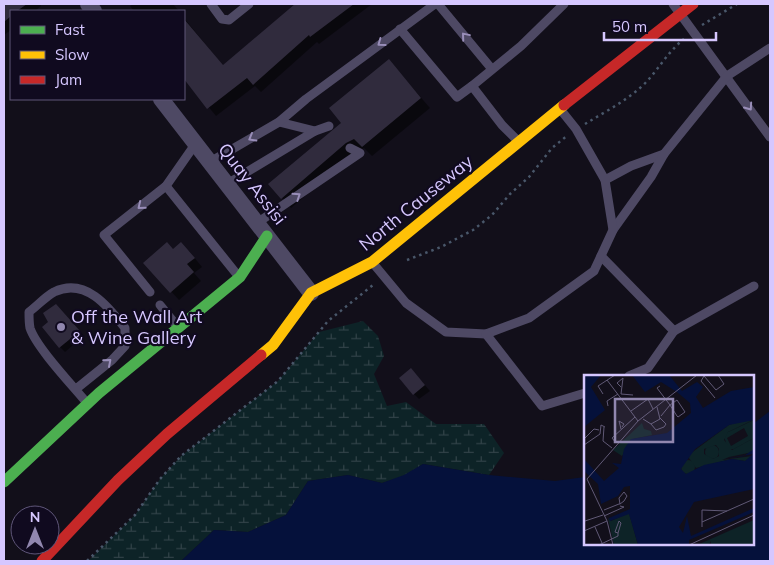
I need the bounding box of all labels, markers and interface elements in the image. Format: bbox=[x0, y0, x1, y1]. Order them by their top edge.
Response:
legend bbox=[10, 10, 185, 100]
scale bar bbox=[604, 10, 716, 42]
text: 50 m bbox=[612, 17, 647, 36]
text: Fast bbox=[55, 20, 85, 39]
one-way arrow bbox=[462, 33, 470, 42]
one-way arrow bbox=[377, 37, 387, 46]
text: Slow bbox=[55, 45, 89, 64]
text: Jam bbox=[55, 70, 82, 89]
one-way arrow bbox=[743, 101, 752, 110]
one-way arrow bbox=[249, 131, 258, 141]
street label: Quay Assisi bbox=[213, 138, 292, 229]
street label: North Causeway bbox=[354, 149, 478, 256]
one-way arrow bbox=[292, 193, 301, 202]
one-way arrow bbox=[138, 200, 147, 208]
place label: Off the Wall Art & Wine Gallery bbox=[71, 305, 202, 349]
marker: Off the Wall Art & Wine Gallery bbox=[55, 321, 67, 333]
one-way arrow bbox=[103, 359, 112, 368]
inset map bbox=[584, 375, 754, 545]
north arrow bbox=[10, 505, 60, 555]
text: N bbox=[30, 508, 40, 526]

